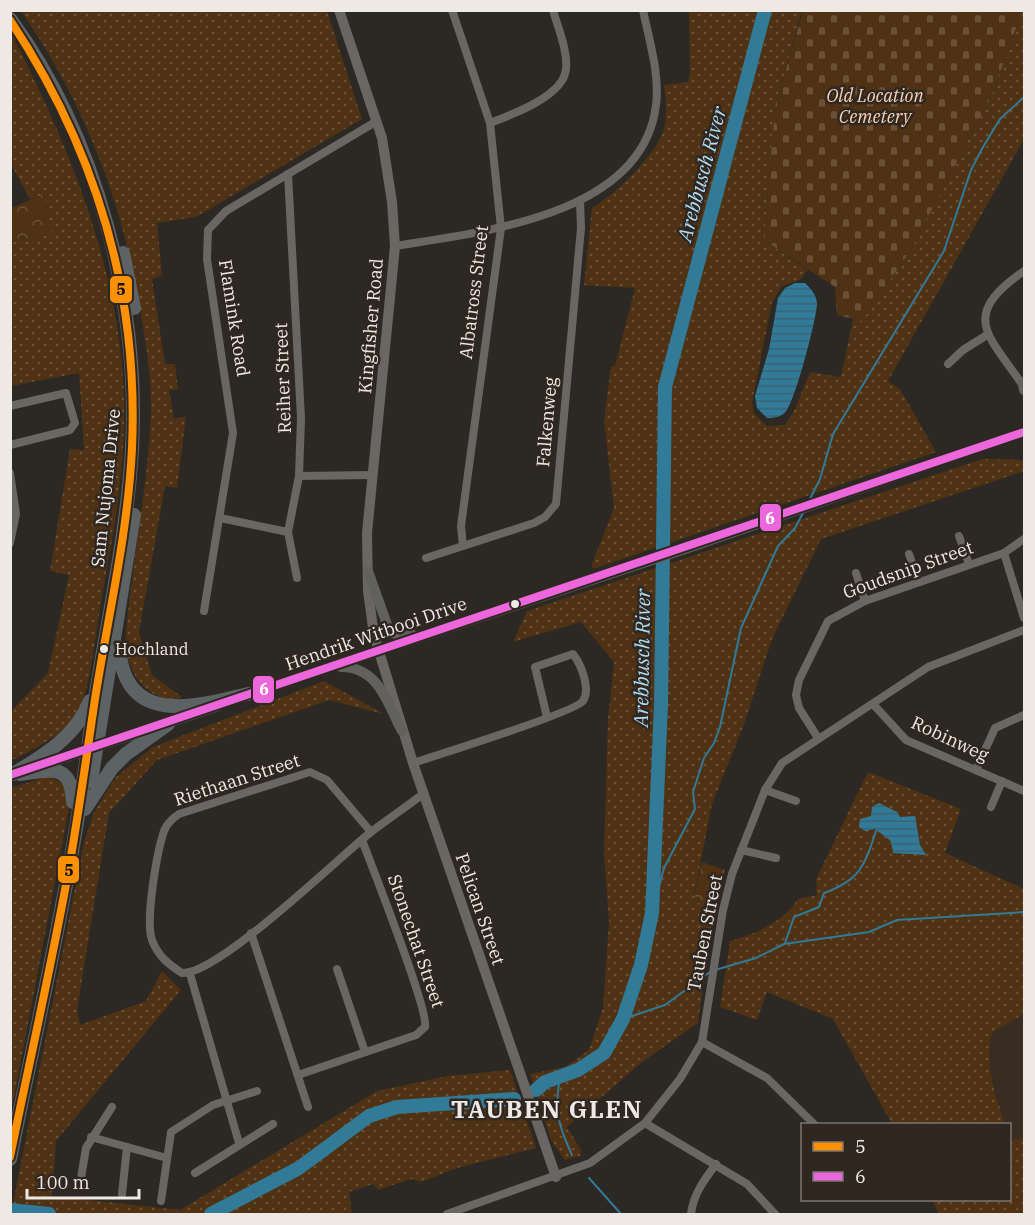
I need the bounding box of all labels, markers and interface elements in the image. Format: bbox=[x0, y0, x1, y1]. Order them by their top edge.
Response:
park label: Old Location Cemetery bbox=[826, 84, 925, 128]
water label: Arebbusch River bbox=[670, 102, 733, 246]
street label: Albatross Street bbox=[454, 224, 493, 360]
street label: Kingfisher Road bbox=[353, 257, 388, 395]
street label: Flamink Road bbox=[214, 258, 255, 378]
line badge: 5 bbox=[109, 275, 133, 304]
text: 5 bbox=[116, 279, 126, 299]
street label: Reiher Street bbox=[269, 322, 296, 434]
street label: Falkenweg bbox=[531, 376, 562, 468]
street label: Sam Nujoma Drive bbox=[86, 408, 125, 568]
line badge: 6 bbox=[759, 503, 782, 532]
text: 6 bbox=[765, 508, 775, 528]
street label: Goudsnip Street bbox=[840, 535, 976, 604]
water label: Arebbusch River bbox=[627, 587, 656, 729]
street label: Hendrik Witbooi Drive bbox=[282, 592, 470, 675]
unlabelled marker bbox=[509, 598, 521, 610]
place label: Hochland bbox=[115, 639, 189, 659]
marker: Hochland bbox=[98, 643, 110, 655]
line badge: 6 bbox=[252, 675, 275, 704]
text: 6 bbox=[259, 679, 269, 699]
street label: Robinweg bbox=[908, 711, 993, 767]
street label: Riethaan Street bbox=[171, 748, 303, 811]
street label: Pelican Street bbox=[451, 850, 510, 968]
line badge: 5 bbox=[57, 855, 80, 884]
text: 5 bbox=[64, 860, 74, 880]
street label: Stonechat Street bbox=[383, 871, 450, 1011]
street label: Tauben Street bbox=[682, 872, 727, 993]
district label: TAUBEN GLEN bbox=[451, 1093, 643, 1125]
legend bbox=[801, 1123, 1011, 1201]
text: 5 bbox=[855, 1135, 866, 1158]
scale bar bbox=[27, 1162, 140, 1200]
text: 6 bbox=[855, 1165, 866, 1188]
text: 100 m bbox=[36, 1171, 90, 1194]

